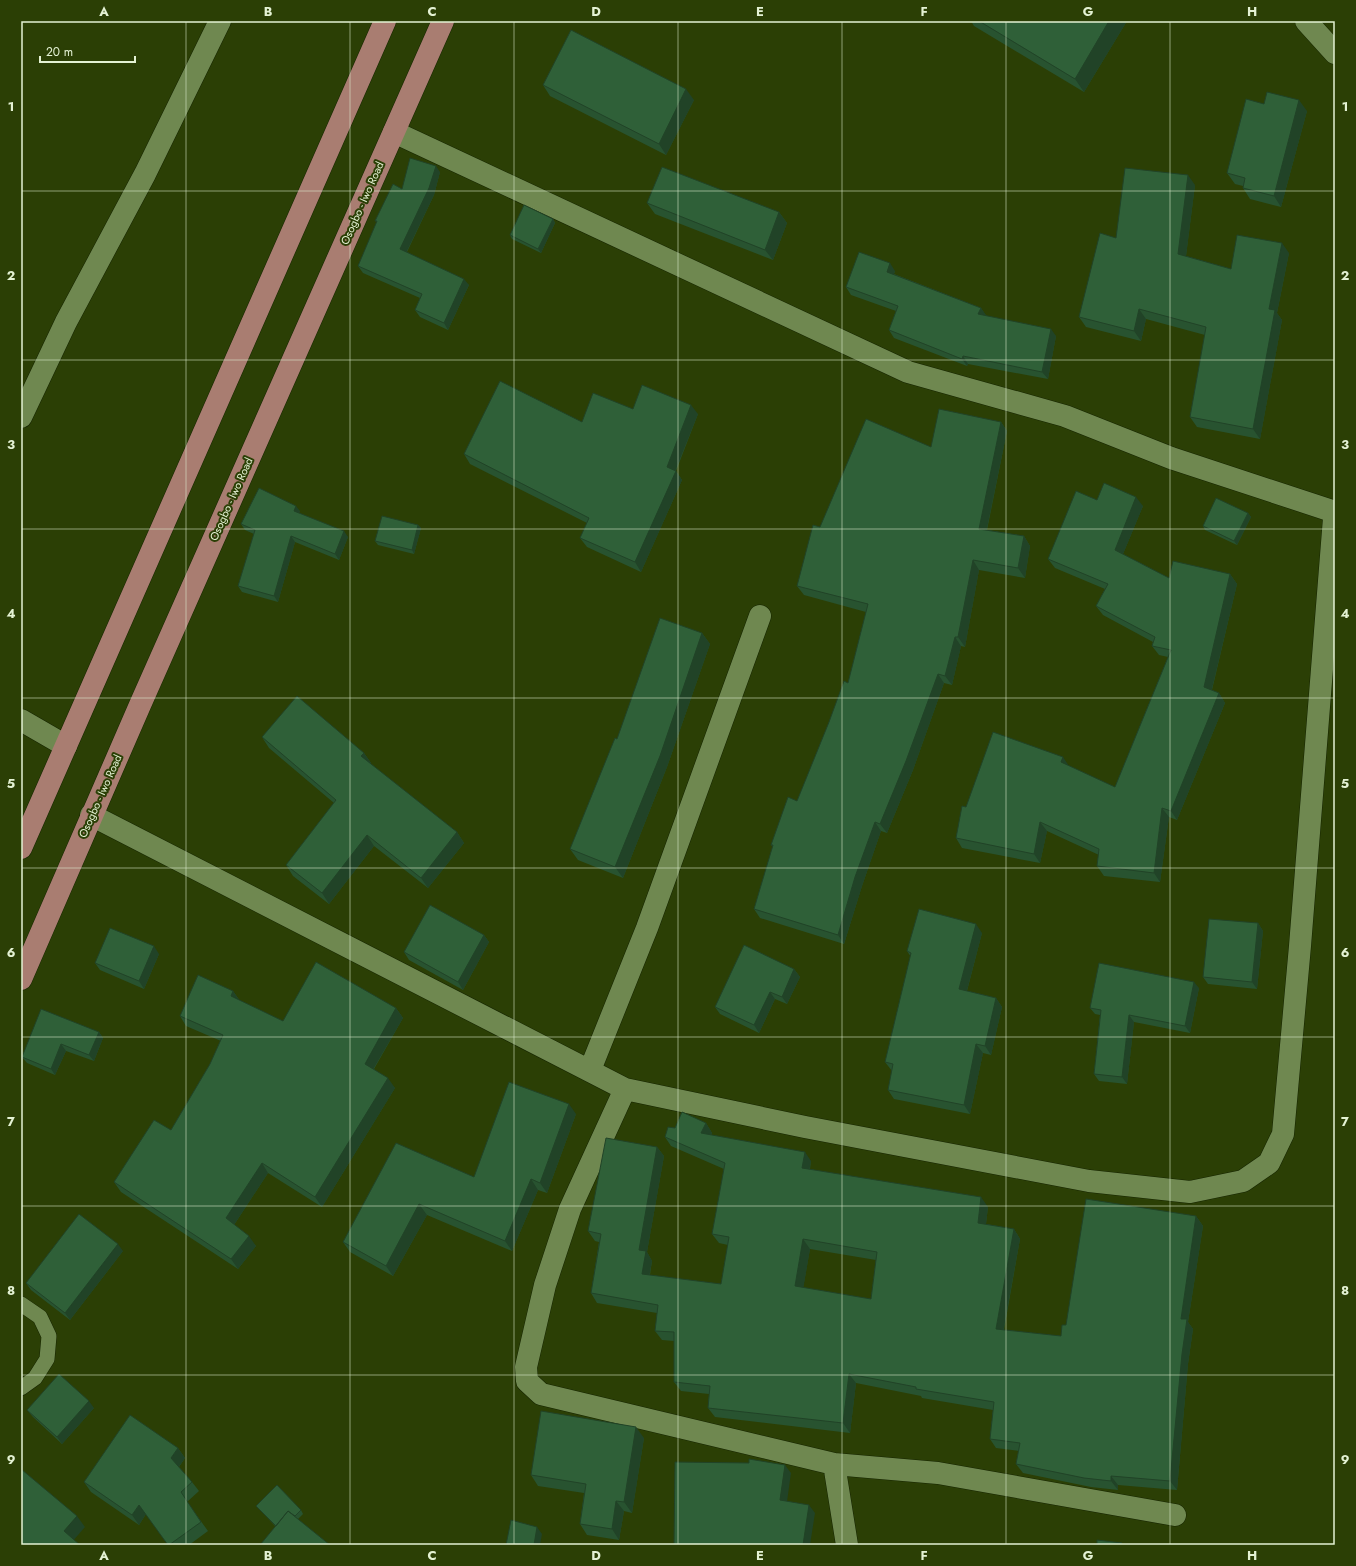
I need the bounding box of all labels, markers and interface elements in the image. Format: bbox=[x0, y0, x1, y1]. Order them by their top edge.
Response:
text: A bbox=[98, 2, 109, 21]
text: B bbox=[264, 2, 273, 21]
text: C bbox=[427, 2, 437, 21]
text: D bbox=[591, 2, 601, 21]
text: E bbox=[756, 2, 764, 21]
text: F bbox=[920, 2, 928, 21]
text: G bbox=[1083, 2, 1094, 21]
text: H bbox=[1247, 2, 1257, 21]
scale bar bbox=[40, 38, 135, 64]
text: 20 m bbox=[46, 43, 73, 61]
text: 1 bbox=[8, 97, 14, 116]
text: 1 bbox=[1342, 97, 1348, 116]
street label: Osogbo - Iwo Road bbox=[336, 159, 388, 247]
text: 2 bbox=[7, 266, 15, 285]
text: 2 bbox=[1341, 266, 1349, 285]
text: 3 bbox=[7, 435, 15, 454]
text: 3 bbox=[1341, 435, 1349, 454]
street label: Osogbo - Iwo Road bbox=[205, 455, 257, 543]
text: 4 bbox=[6, 604, 16, 623]
text: 4 bbox=[1340, 604, 1350, 623]
street label: Osogbo - Iwo Road bbox=[74, 752, 126, 840]
text: 5 bbox=[7, 774, 15, 793]
text: 5 bbox=[1341, 774, 1349, 793]
text: 6 bbox=[7, 943, 16, 962]
text: 6 bbox=[1341, 943, 1350, 962]
text: 7 bbox=[7, 1112, 15, 1131]
text: 7 bbox=[1341, 1112, 1349, 1131]
text: 8 bbox=[7, 1281, 15, 1300]
text: 8 bbox=[1341, 1281, 1349, 1300]
text: 9 bbox=[7, 1450, 16, 1469]
text: 9 bbox=[1341, 1450, 1350, 1469]
text: A bbox=[98, 1546, 109, 1565]
text: B bbox=[264, 1546, 273, 1565]
text: C bbox=[427, 1546, 437, 1565]
text: D bbox=[591, 1546, 601, 1565]
text: E bbox=[756, 1546, 764, 1565]
text: F bbox=[920, 1546, 928, 1565]
text: G bbox=[1083, 1546, 1094, 1565]
text: H bbox=[1247, 1546, 1257, 1565]

